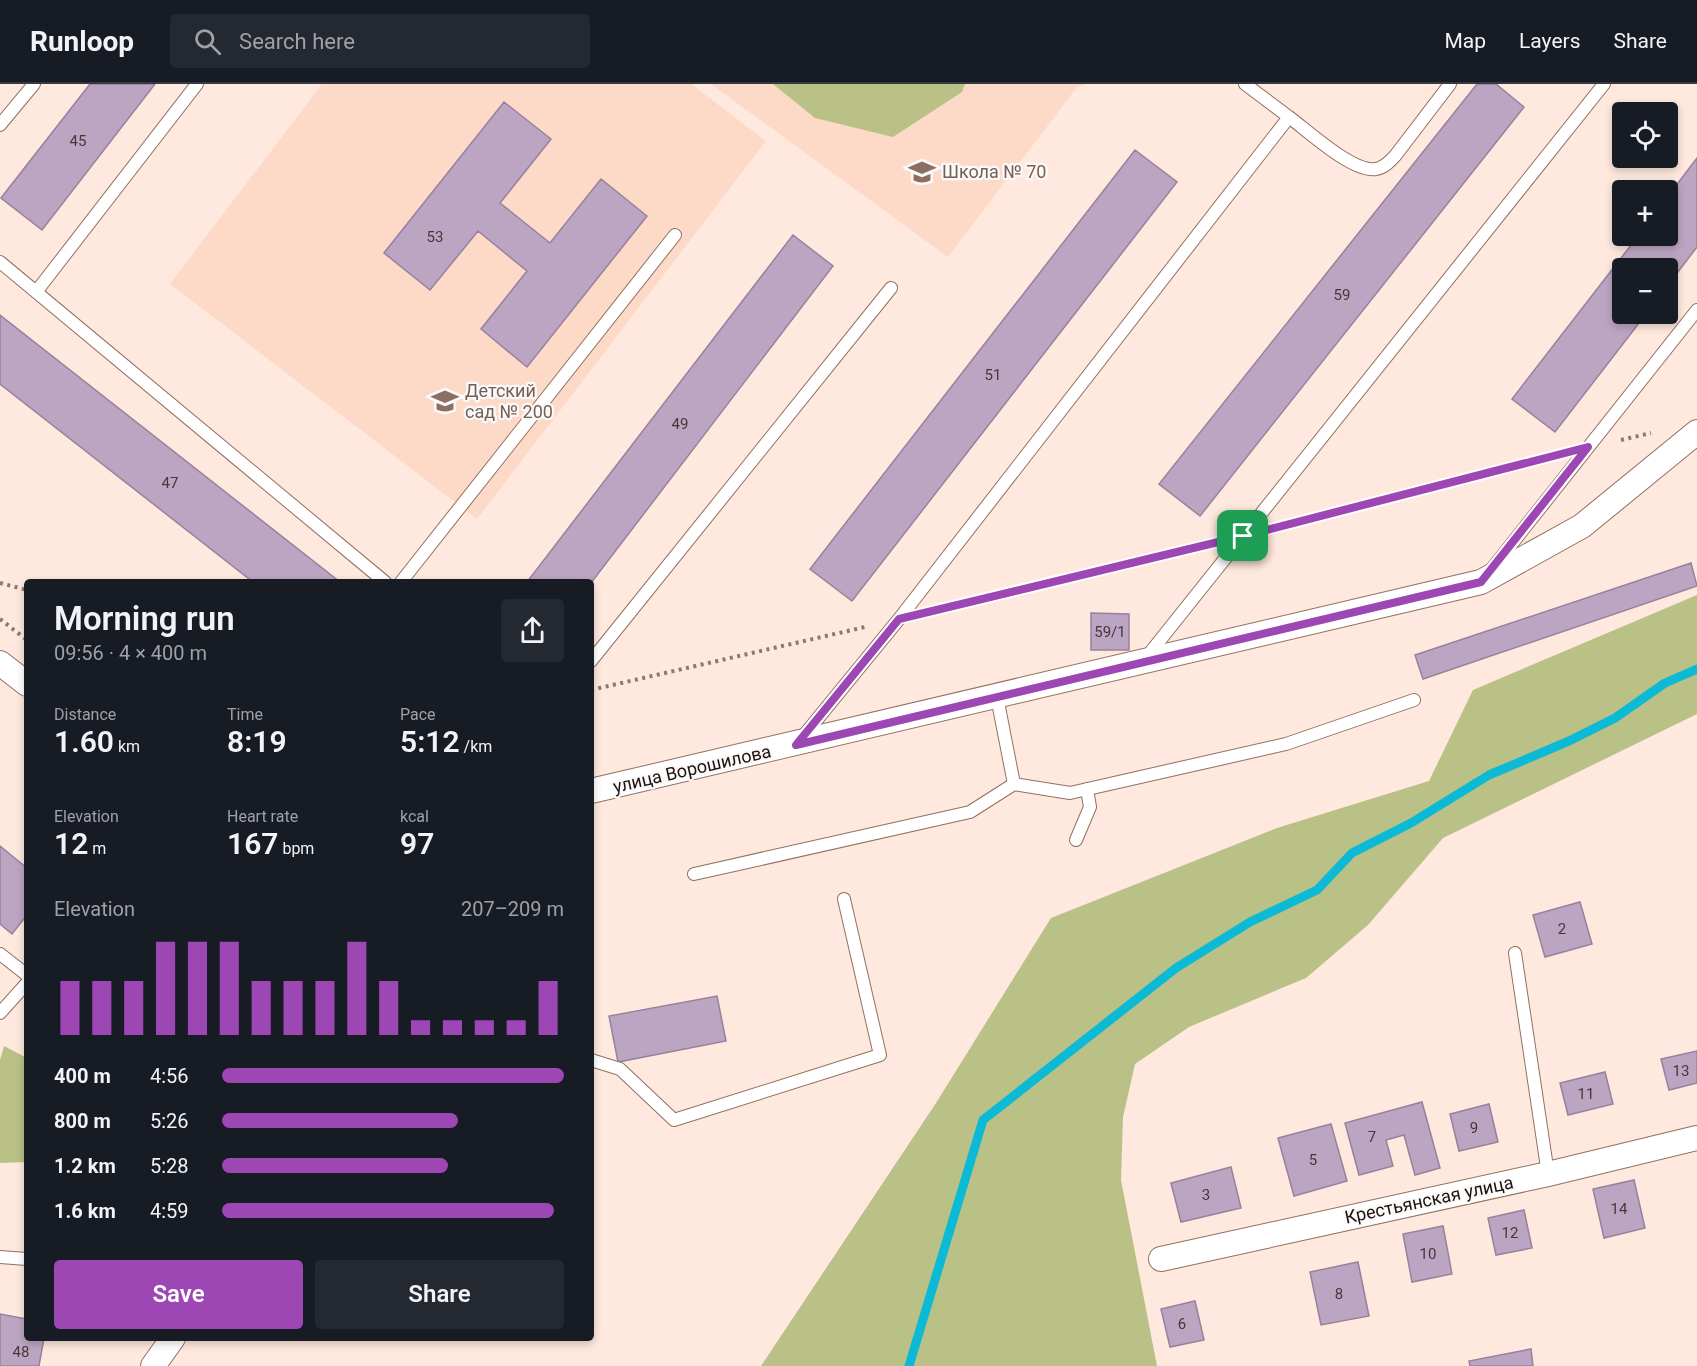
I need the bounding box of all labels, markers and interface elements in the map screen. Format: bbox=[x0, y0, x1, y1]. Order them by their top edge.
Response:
search box bbox=[170, 14, 590, 68]
text: Runloop bbox=[30, 25, 134, 58]
icon: search bbox=[191, 25, 224, 58]
text: Search here bbox=[239, 29, 355, 54]
text: Map bbox=[1444, 29, 1486, 53]
text: Layers bbox=[1519, 29, 1580, 53]
text: Share bbox=[1613, 29, 1667, 53]
map controls bbox=[1612, 102, 1678, 324]
button: locate bbox=[1612, 102, 1678, 168]
house number: 45 bbox=[70, 132, 86, 150]
school or university icon: Школа № 70 bbox=[907, 157, 937, 187]
place label: Школа № 70 bbox=[942, 161, 1046, 182]
button: + bbox=[1612, 180, 1678, 246]
house number: 53 bbox=[427, 228, 443, 246]
button: − bbox=[1612, 258, 1678, 324]
house number: 59 bbox=[1334, 286, 1350, 304]
house number: 51 bbox=[985, 366, 1001, 384]
place label: Детский сад № 200 bbox=[465, 380, 553, 422]
school or university icon: Детский сад № 200 bbox=[430, 386, 460, 416]
house number: 49 bbox=[672, 415, 688, 433]
house number: 47 bbox=[162, 474, 178, 492]
pin bbox=[1217, 510, 1268, 561]
icon: arrive bbox=[1226, 519, 1259, 552]
text: Morning run bbox=[54, 599, 235, 638]
button: share bbox=[501, 599, 564, 662]
house number: 59/1 bbox=[1094, 623, 1126, 641]
text: 09:56 · 4 × 400 m bbox=[54, 641, 207, 665]
text: Distance bbox=[54, 705, 116, 724]
text: Time bbox=[227, 705, 263, 724]
text: Pace bbox=[400, 705, 436, 724]
text: 1.60 bbox=[54, 724, 114, 759]
text: 8:19 bbox=[227, 724, 287, 759]
text: 5:12 bbox=[400, 724, 460, 759]
text: km bbox=[114, 737, 140, 756]
text: /km bbox=[460, 737, 492, 756]
street label: улица Ворошилова bbox=[611, 740, 773, 797]
text: Elevation bbox=[54, 807, 119, 826]
text: Heart rate bbox=[227, 807, 298, 826]
text: kcal bbox=[400, 807, 429, 826]
text: 12 bbox=[54, 826, 88, 861]
text: 167 bbox=[227, 826, 278, 861]
text: 97 bbox=[400, 826, 434, 861]
text: m bbox=[88, 839, 106, 858]
text: bpm bbox=[278, 839, 314, 858]
text: Elevation bbox=[54, 897, 135, 921]
text: 207–209 m bbox=[461, 897, 564, 921]
house number: 2 bbox=[1558, 920, 1566, 938]
house number: 13 bbox=[1673, 1062, 1689, 1080]
text: 400 m bbox=[54, 1064, 111, 1088]
text: 4:56 bbox=[150, 1064, 189, 1088]
house number: 11 bbox=[1578, 1085, 1594, 1103]
text: 800 m bbox=[54, 1109, 111, 1133]
text: 5:26 bbox=[150, 1109, 189, 1133]
house number: 9 bbox=[1470, 1119, 1478, 1137]
house number: 7 bbox=[1368, 1128, 1376, 1146]
house number: 5 bbox=[1309, 1151, 1317, 1169]
text: 1.2 km bbox=[54, 1154, 116, 1178]
text: 5:28 bbox=[150, 1154, 189, 1178]
street label: Крестьянская улица bbox=[1343, 1171, 1515, 1228]
house number: 3 bbox=[1202, 1186, 1210, 1204]
text: 1.6 km bbox=[54, 1199, 116, 1223]
text: 4:59 bbox=[150, 1199, 189, 1223]
house number: 14 bbox=[1611, 1200, 1628, 1218]
house number: 12 bbox=[1502, 1224, 1518, 1242]
house number: 10 bbox=[1420, 1245, 1436, 1263]
button: Save bbox=[54, 1260, 303, 1329]
button: Share bbox=[315, 1260, 564, 1329]
house number: 8 bbox=[1335, 1285, 1343, 1303]
house number: 6 bbox=[1178, 1315, 1186, 1333]
house number: 48 bbox=[13, 1343, 29, 1361]

